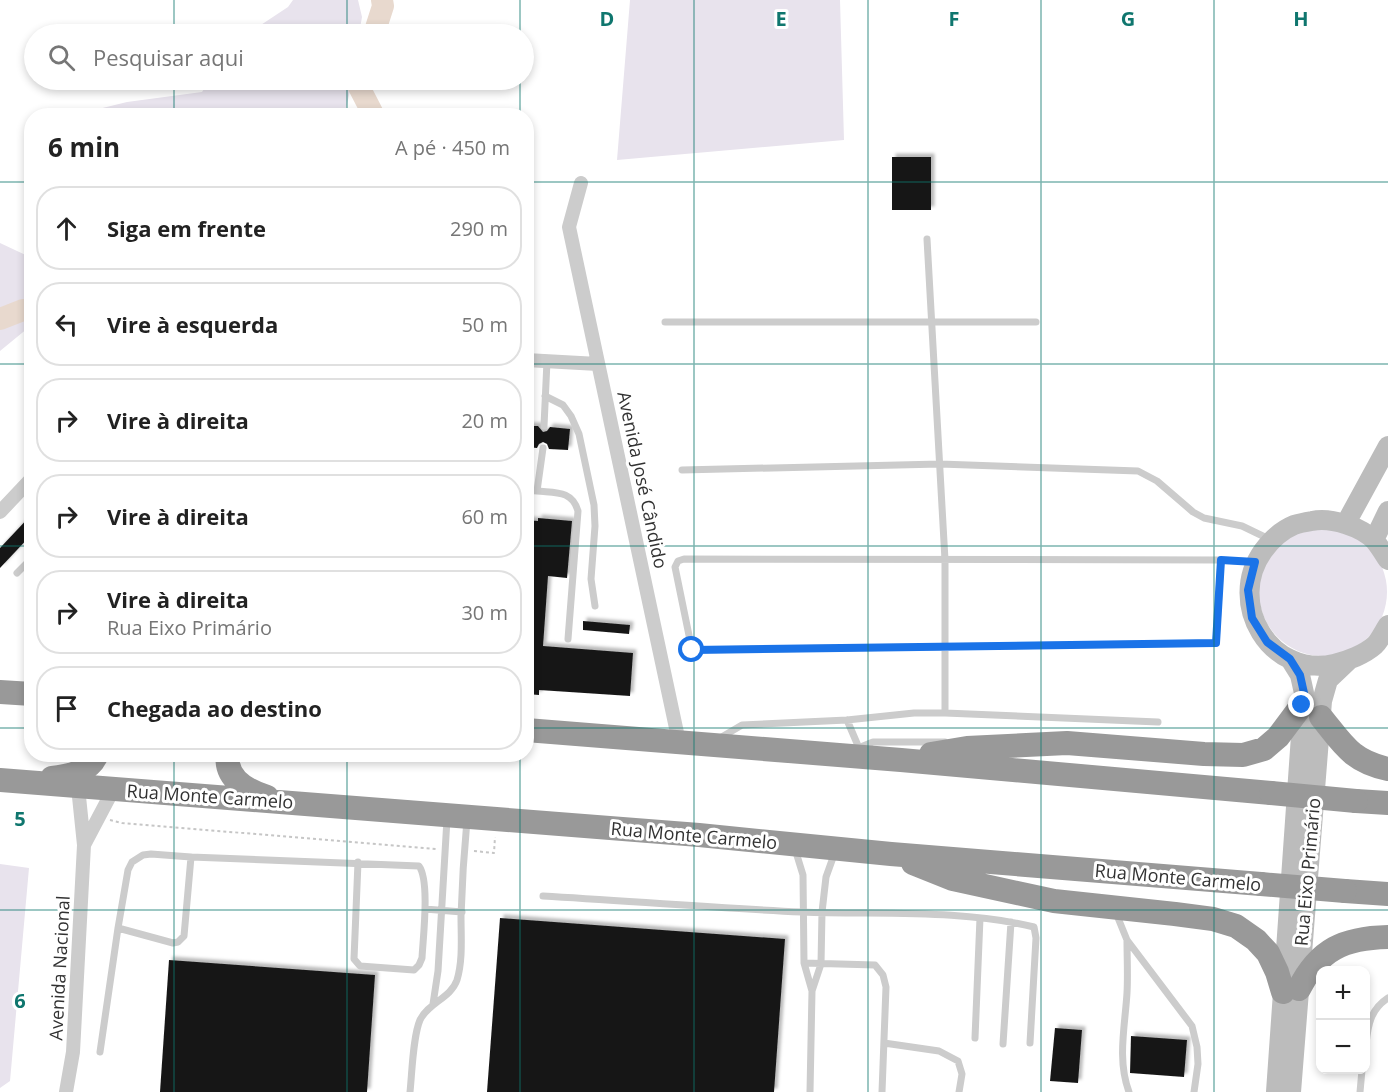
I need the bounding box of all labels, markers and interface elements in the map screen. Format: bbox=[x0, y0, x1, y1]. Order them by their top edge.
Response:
text: D bbox=[600, 5, 614, 32]
text: E bbox=[775, 5, 787, 32]
text: F bbox=[949, 5, 959, 32]
text: G bbox=[1121, 5, 1135, 32]
text: H bbox=[1293, 5, 1309, 32]
search box bbox=[24, 24, 534, 90]
icon: search bbox=[45, 41, 78, 74]
text: Pesquisar aqui bbox=[93, 42, 244, 72]
text: 6 min bbox=[48, 129, 120, 165]
text: A pé · 450 m bbox=[395, 134, 510, 161]
icon: ahead bbox=[50, 212, 83, 245]
text: Siga em frente bbox=[107, 213, 266, 243]
text: 290 m bbox=[450, 215, 508, 242]
icon: left bbox=[50, 308, 83, 341]
text: Vire à esquerda bbox=[107, 309, 278, 339]
text: 50 m bbox=[461, 311, 508, 338]
street label: Avenida José Cândido bbox=[612, 389, 673, 571]
icon: right bbox=[50, 404, 83, 437]
text: Vire à direita bbox=[107, 405, 249, 435]
text: 20 m bbox=[461, 407, 508, 434]
icon: right bbox=[50, 500, 83, 533]
text: Vire à direita bbox=[107, 501, 249, 531]
text: 60 m bbox=[461, 503, 508, 530]
text: Vire à direita bbox=[107, 584, 249, 614]
icon: right bbox=[50, 596, 83, 629]
text: 30 m bbox=[461, 599, 508, 626]
text: Rua Eixo Primário bbox=[107, 614, 272, 641]
route start bbox=[678, 636, 704, 662]
route end bbox=[1288, 691, 1314, 717]
icon: arrive bbox=[50, 692, 83, 725]
text: Chegada ao destino bbox=[107, 693, 322, 723]
street label: Rua Monte Carmelo bbox=[126, 778, 294, 814]
street label: Rua Eixo Primário bbox=[1289, 797, 1325, 947]
text: 5 bbox=[14, 805, 26, 832]
street label: Rua Monte Carmelo bbox=[610, 816, 778, 854]
street label: Rua Monte Carmelo bbox=[1094, 858, 1262, 896]
street label: Avenida Nacional bbox=[43, 895, 75, 1041]
map controls bbox=[1316, 966, 1370, 1074]
button: + bbox=[1316, 966, 1370, 1020]
text: 6 bbox=[14, 987, 26, 1014]
button: − bbox=[1316, 1020, 1370, 1074]

